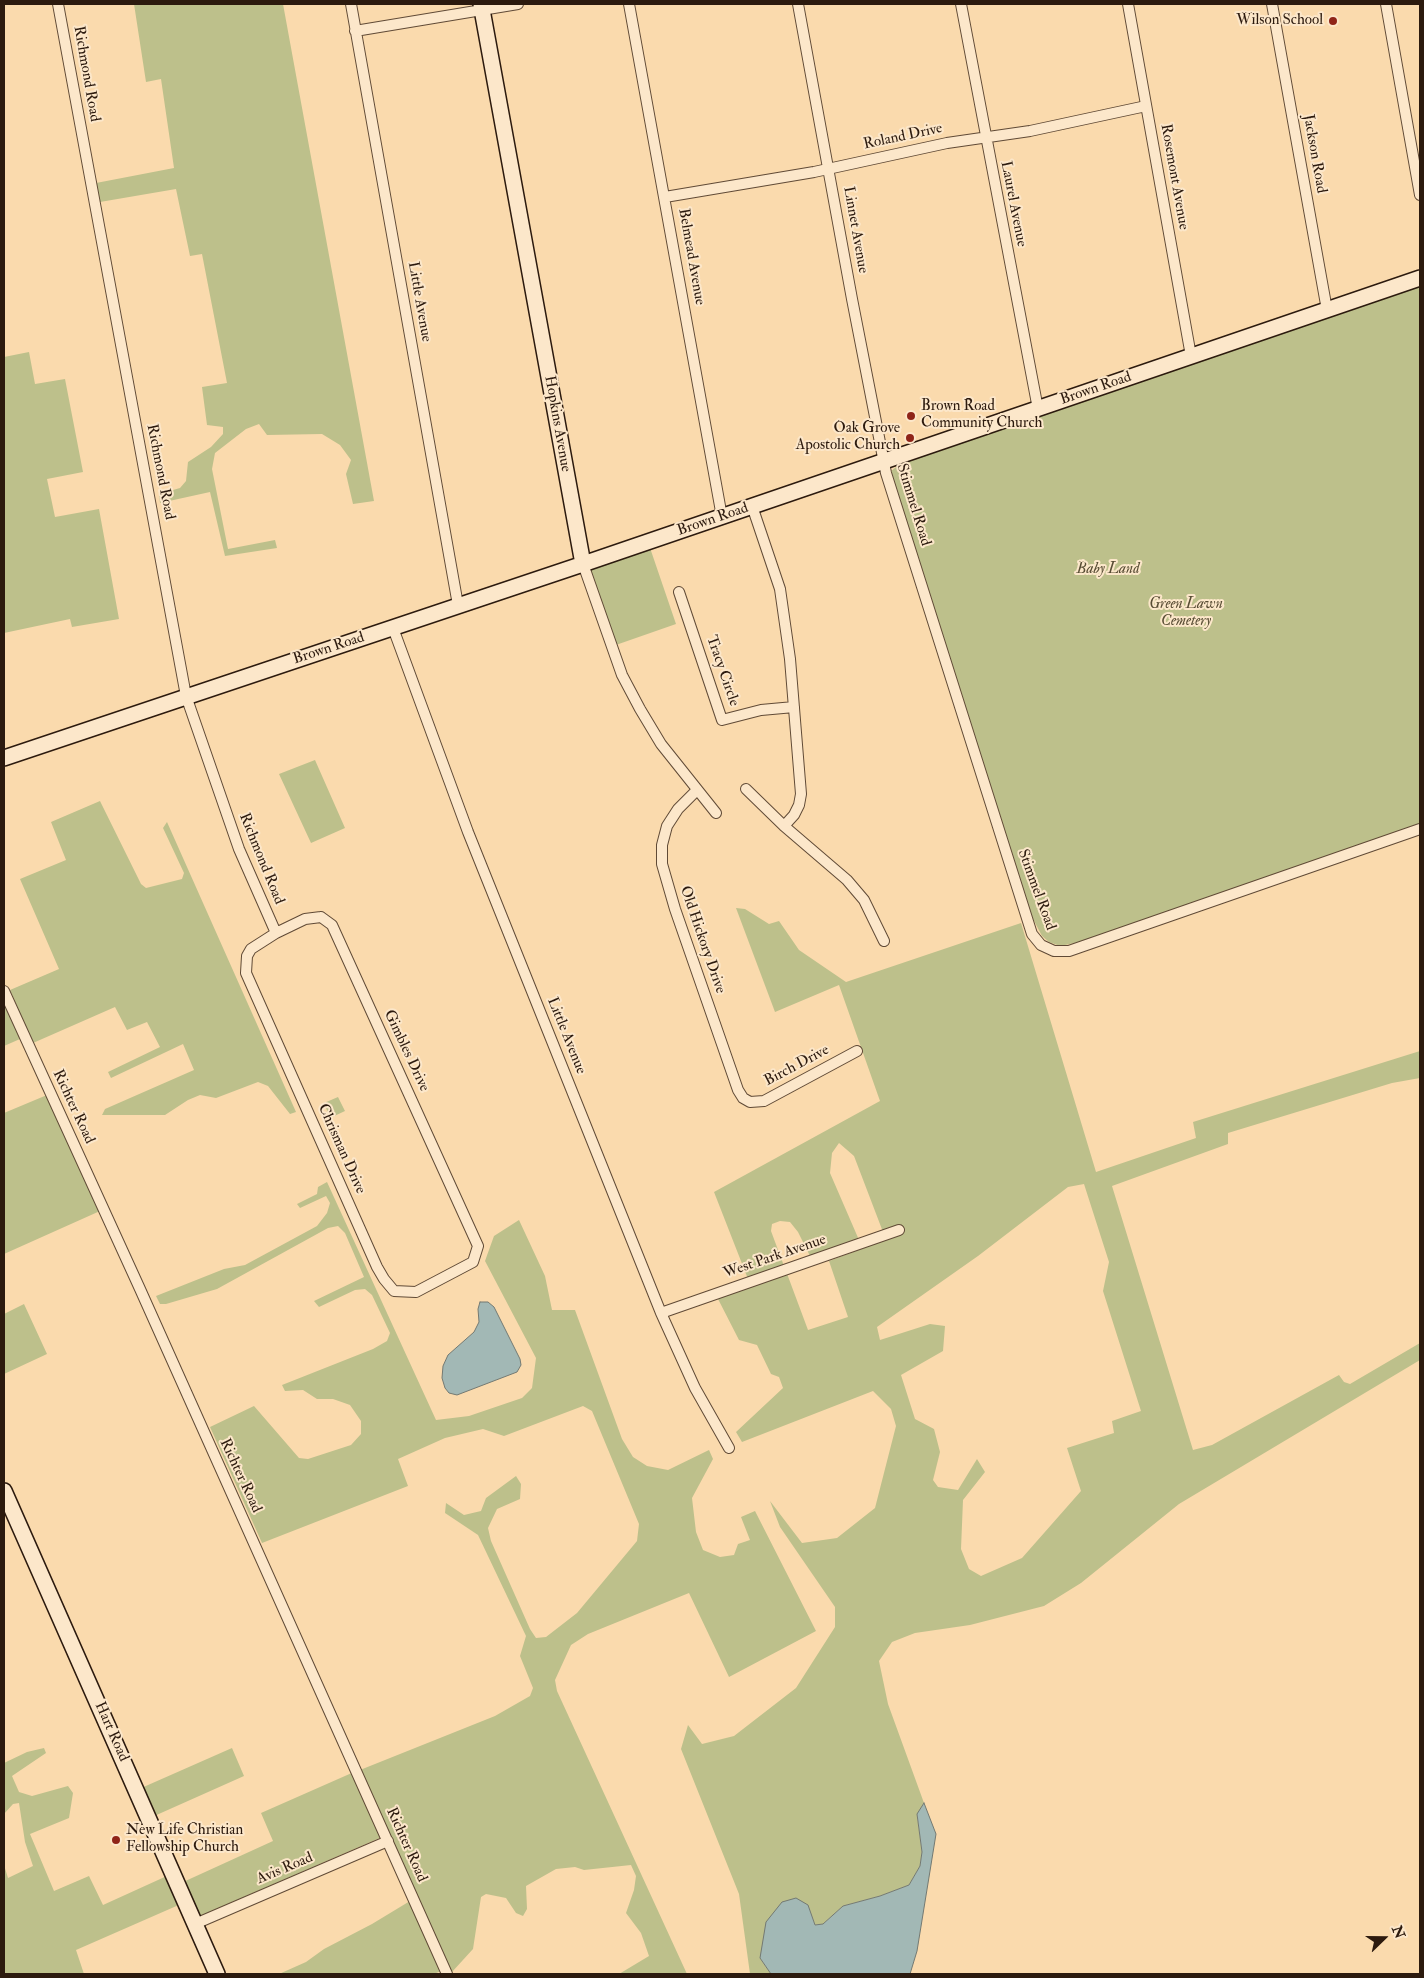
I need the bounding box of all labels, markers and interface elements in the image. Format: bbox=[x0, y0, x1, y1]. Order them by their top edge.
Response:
place label: Wilson School bbox=[1236, 12, 1323, 30]
marker: Wilson School bbox=[1327, 15, 1339, 27]
street label: Richmond Road bbox=[69, 25, 103, 123]
street label: Jackson Road bbox=[1298, 113, 1330, 195]
street label: Roland Drive bbox=[862, 120, 944, 154]
street label: Rosemont Avenue bbox=[1156, 123, 1192, 231]
street label: Laurel Avenue bbox=[996, 160, 1030, 248]
street label: Linnet Avenue bbox=[838, 185, 872, 275]
street label: Belmead Avenue bbox=[674, 207, 708, 307]
street label: Little Avenue bbox=[403, 260, 435, 344]
street label: Brown Road bbox=[1058, 368, 1134, 410]
street label: Hopkins Avenue bbox=[540, 374, 574, 474]
place label: Brown Road Community Church bbox=[921, 398, 1042, 433]
marker: Brown Road Community Church bbox=[905, 410, 917, 422]
place label: Oak Grove Apostolic Church bbox=[796, 420, 900, 455]
street label: Richmond Road bbox=[142, 423, 178, 521]
marker: Oak Grove Apostolic Church bbox=[904, 432, 916, 444]
street label: Stimmel Road bbox=[892, 462, 934, 548]
street label: Brown Road bbox=[675, 499, 751, 541]
park label: Baby Land bbox=[1077, 561, 1139, 579]
park label: Green Lawn Cemetery bbox=[1149, 596, 1223, 631]
street label: Brown Road bbox=[291, 629, 367, 669]
street label: Tracy Circle bbox=[702, 633, 742, 709]
street label: Richmond Road bbox=[234, 811, 288, 907]
street label: Stimmel Road bbox=[1013, 847, 1059, 933]
street label: Old Hickory Drive bbox=[675, 884, 729, 996]
street label: Little Avenue bbox=[542, 995, 590, 1077]
street label: Gimbles Drive bbox=[379, 1007, 433, 1095]
street label: Birch Drive bbox=[762, 1041, 832, 1091]
street label: Richter Road bbox=[48, 1067, 98, 1147]
street label: Chrisman Drive bbox=[313, 1101, 369, 1197]
street label: West Park Avenue bbox=[721, 1231, 829, 1283]
street label: Richter Road bbox=[215, 1436, 265, 1516]
street label: Hart Road bbox=[90, 1699, 132, 1765]
street label: Richter Road bbox=[382, 1805, 430, 1885]
place label: New Life Christian Fellowship Church bbox=[126, 1822, 243, 1857]
marker: New Life Christian Fellowship Church bbox=[110, 1834, 122, 1846]
street label: Avis Road bbox=[254, 1849, 316, 1889]
north arrow bbox=[1359, 1913, 1409, 1963]
text: N bbox=[1388, 1923, 1409, 1941]

